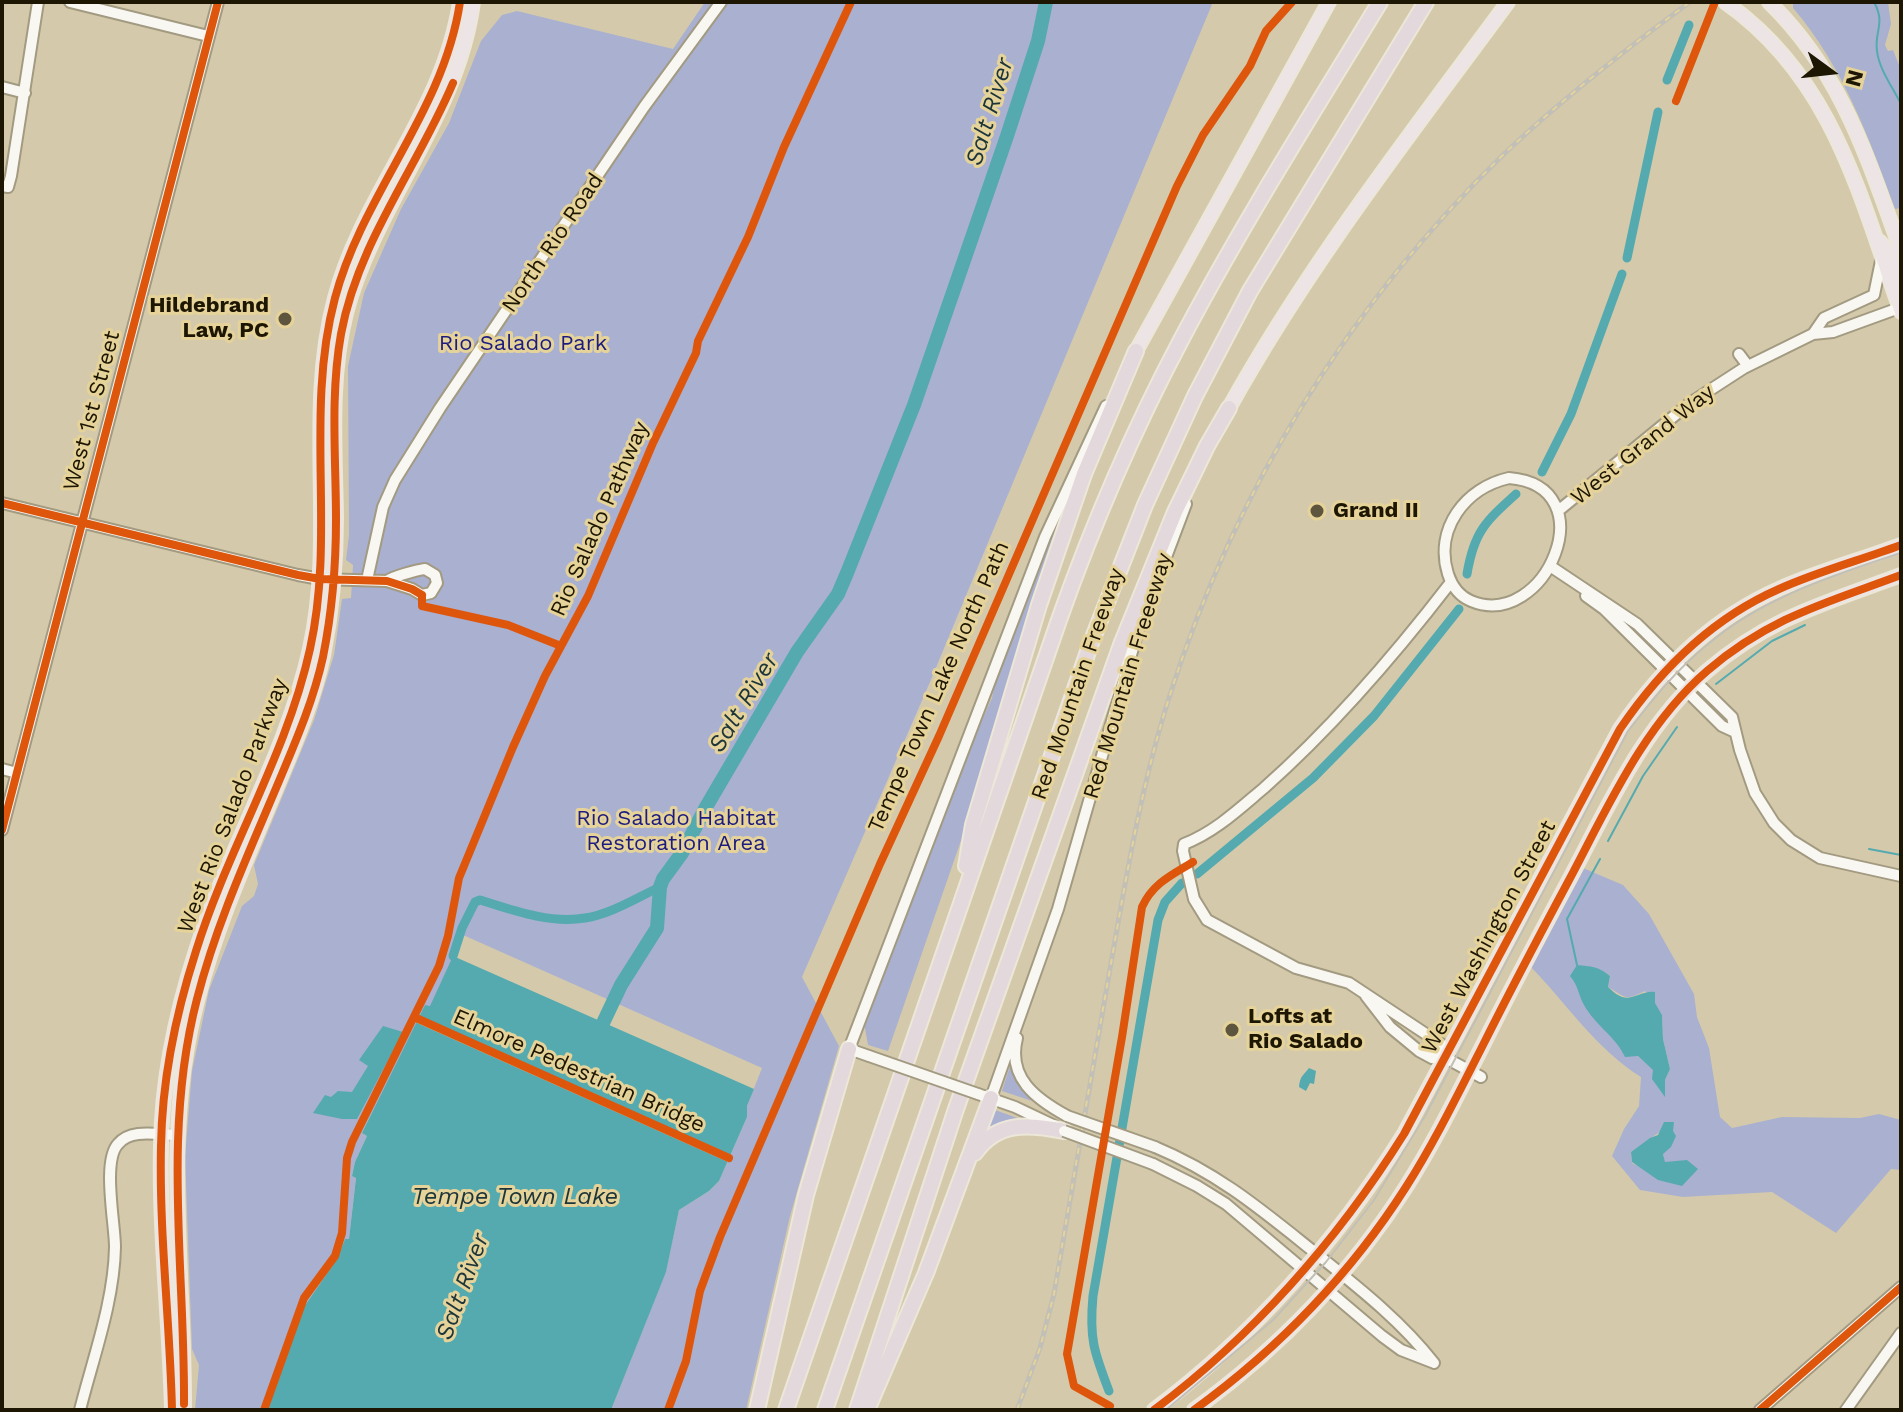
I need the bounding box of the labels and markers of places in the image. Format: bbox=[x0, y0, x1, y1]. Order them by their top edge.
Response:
place label: Hildebrand Law, PC bbox=[149, 293, 269, 344]
marker: Hildebrand Law, PC bbox=[276, 310, 294, 328]
place label: Grand II bbox=[1333, 498, 1419, 524]
marker: Grand II bbox=[1308, 502, 1326, 520]
place label: Lofts at Rio Salado bbox=[1248, 1004, 1363, 1056]
marker: Lofts at Rio Salado bbox=[1223, 1021, 1241, 1039]

